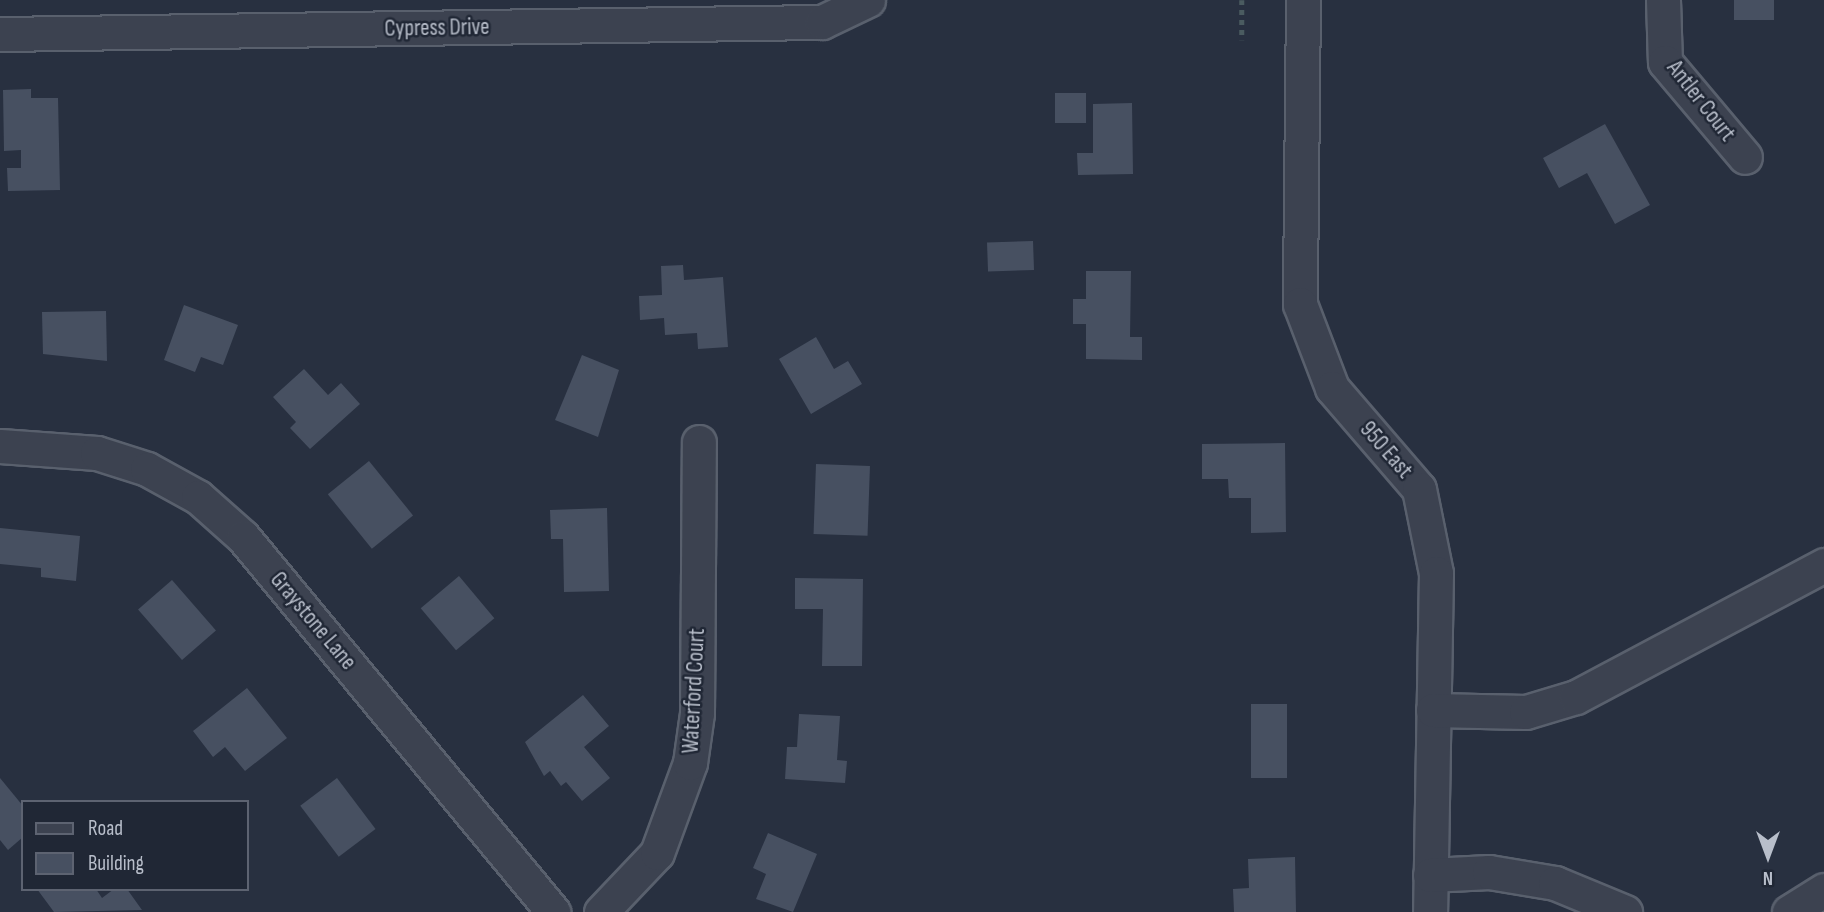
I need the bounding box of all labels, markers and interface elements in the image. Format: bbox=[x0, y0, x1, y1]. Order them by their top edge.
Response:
street label: Cypress Drive bbox=[384, 13, 490, 43]
street label: Antler Court bbox=[1661, 55, 1741, 147]
street label: 950 East bbox=[1354, 416, 1418, 484]
street label: Graystone Lane bbox=[264, 566, 362, 676]
street label: Waterford Court bbox=[677, 628, 711, 754]
legend bbox=[21, 800, 248, 891]
text: Road bbox=[88, 816, 123, 841]
north arrow bbox=[1733, 821, 1803, 891]
text: Building bbox=[88, 851, 144, 876]
text: N bbox=[1763, 866, 1773, 889]

